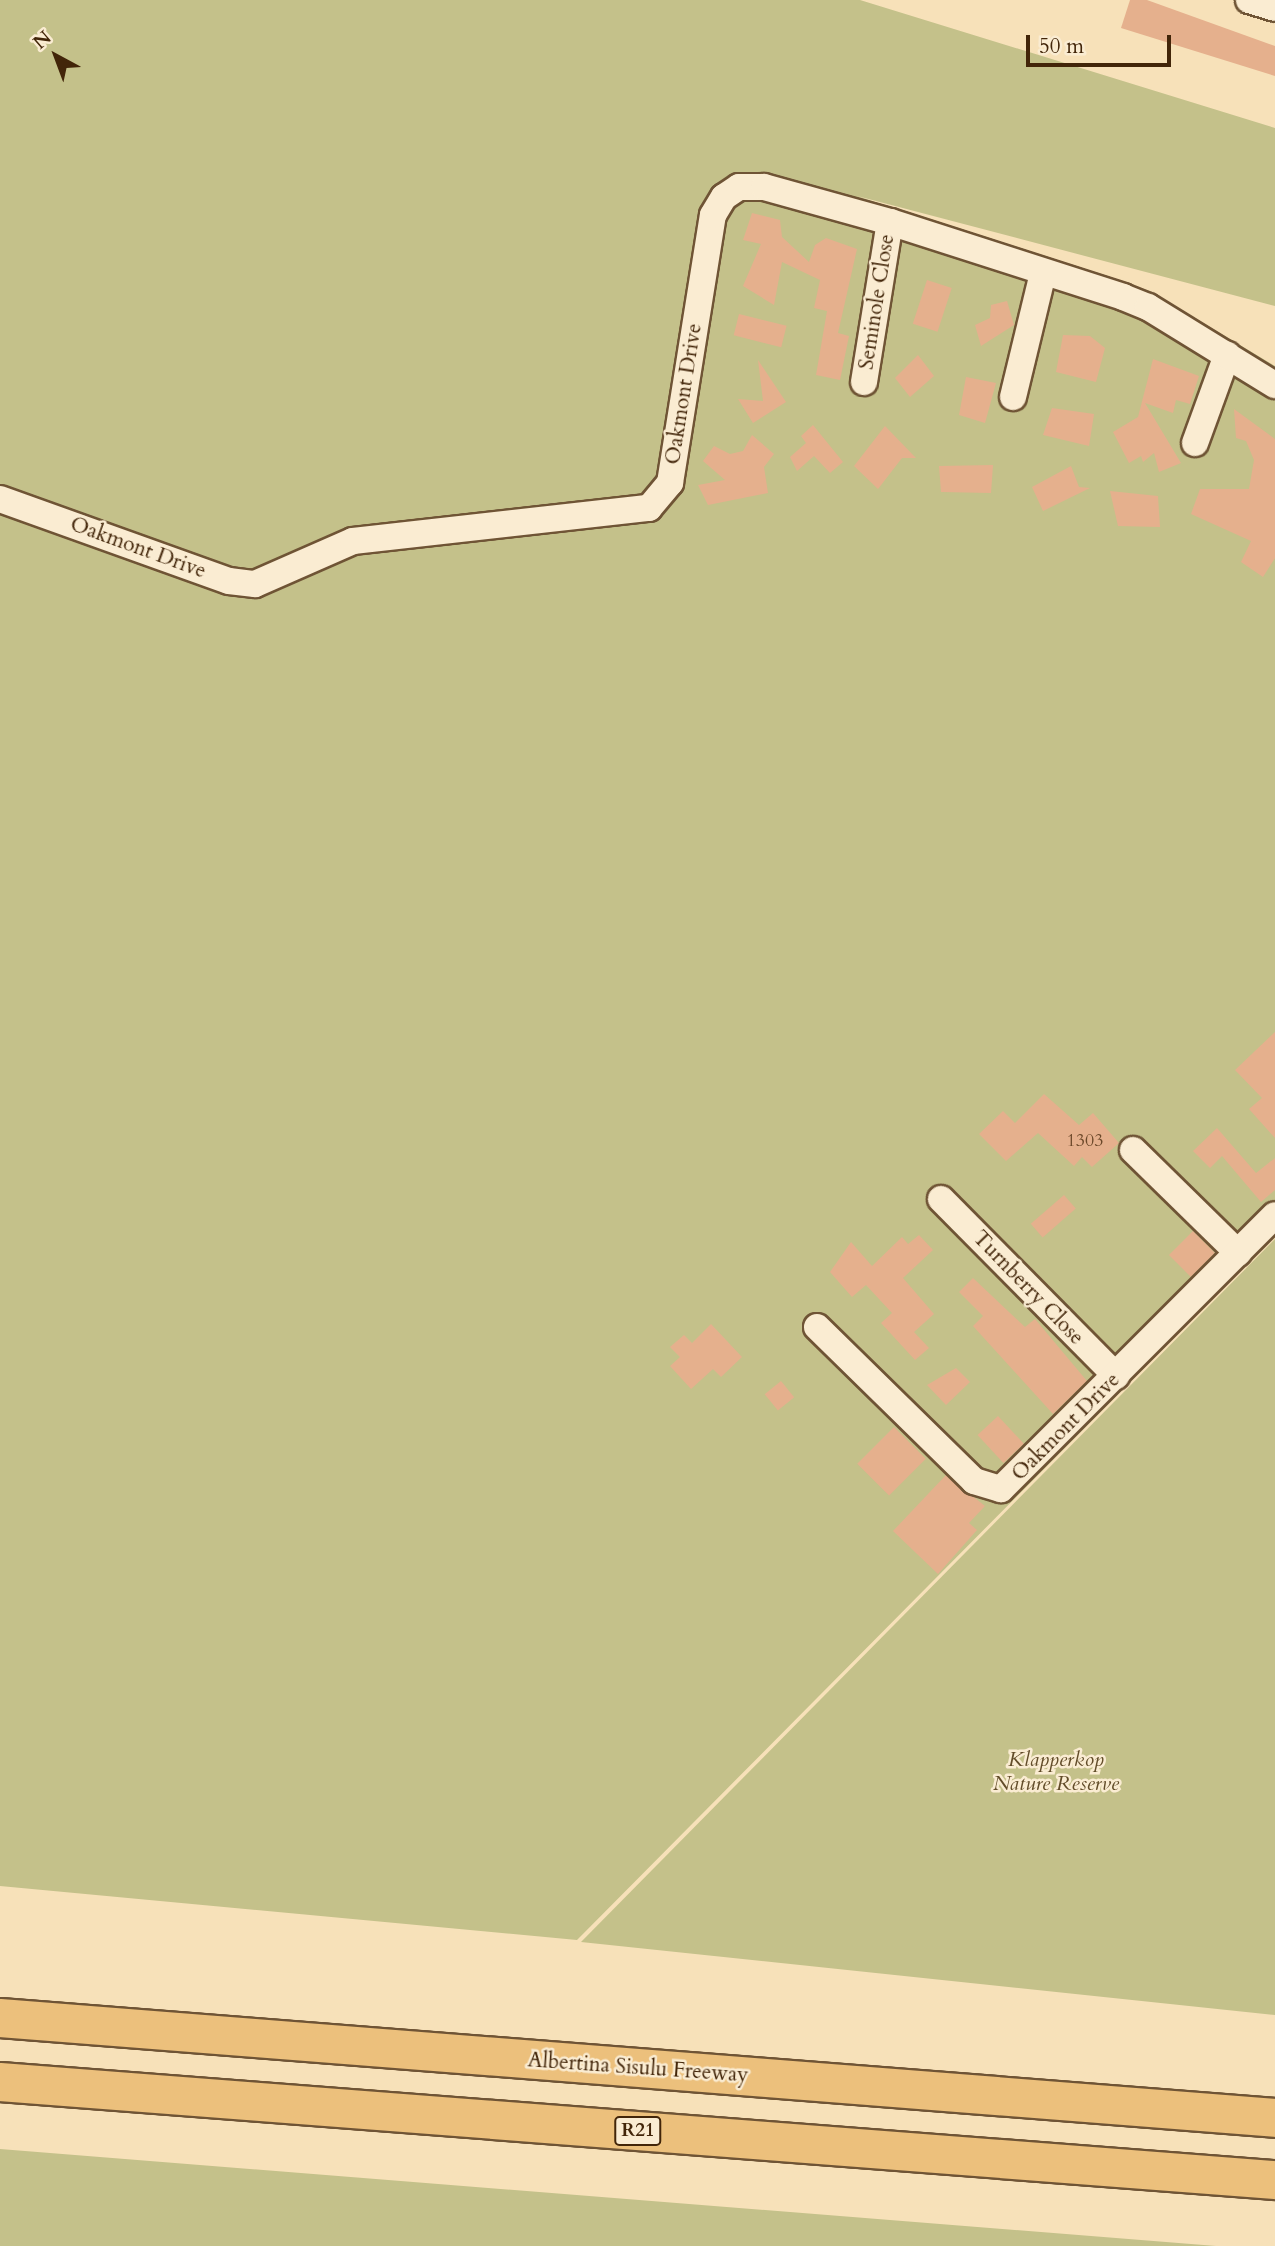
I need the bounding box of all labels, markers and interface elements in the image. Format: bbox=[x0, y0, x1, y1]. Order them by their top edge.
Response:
north arrow bbox=[21, 21, 91, 91]
scale bar bbox=[1030, 21, 1175, 65]
text: N bbox=[27, 25, 57, 55]
text: 50 m bbox=[1039, 32, 1084, 61]
street label: Seminole Close bbox=[854, 232, 900, 372]
street label: Oakmont Drive bbox=[660, 322, 708, 466]
street label: Oakmont Drive bbox=[67, 512, 209, 584]
house number: 1303 bbox=[1067, 1130, 1103, 1152]
street label: Turnberry Close bbox=[967, 1226, 1089, 1350]
street label: Oakmont Drive bbox=[1007, 1368, 1125, 1486]
park label: Klapperkop Nature Reserve bbox=[993, 1747, 1119, 1797]
street label: Albertina Sisulu Freeway bbox=[527, 2048, 749, 2088]
road number: R21 bbox=[614, 2116, 662, 2146]

